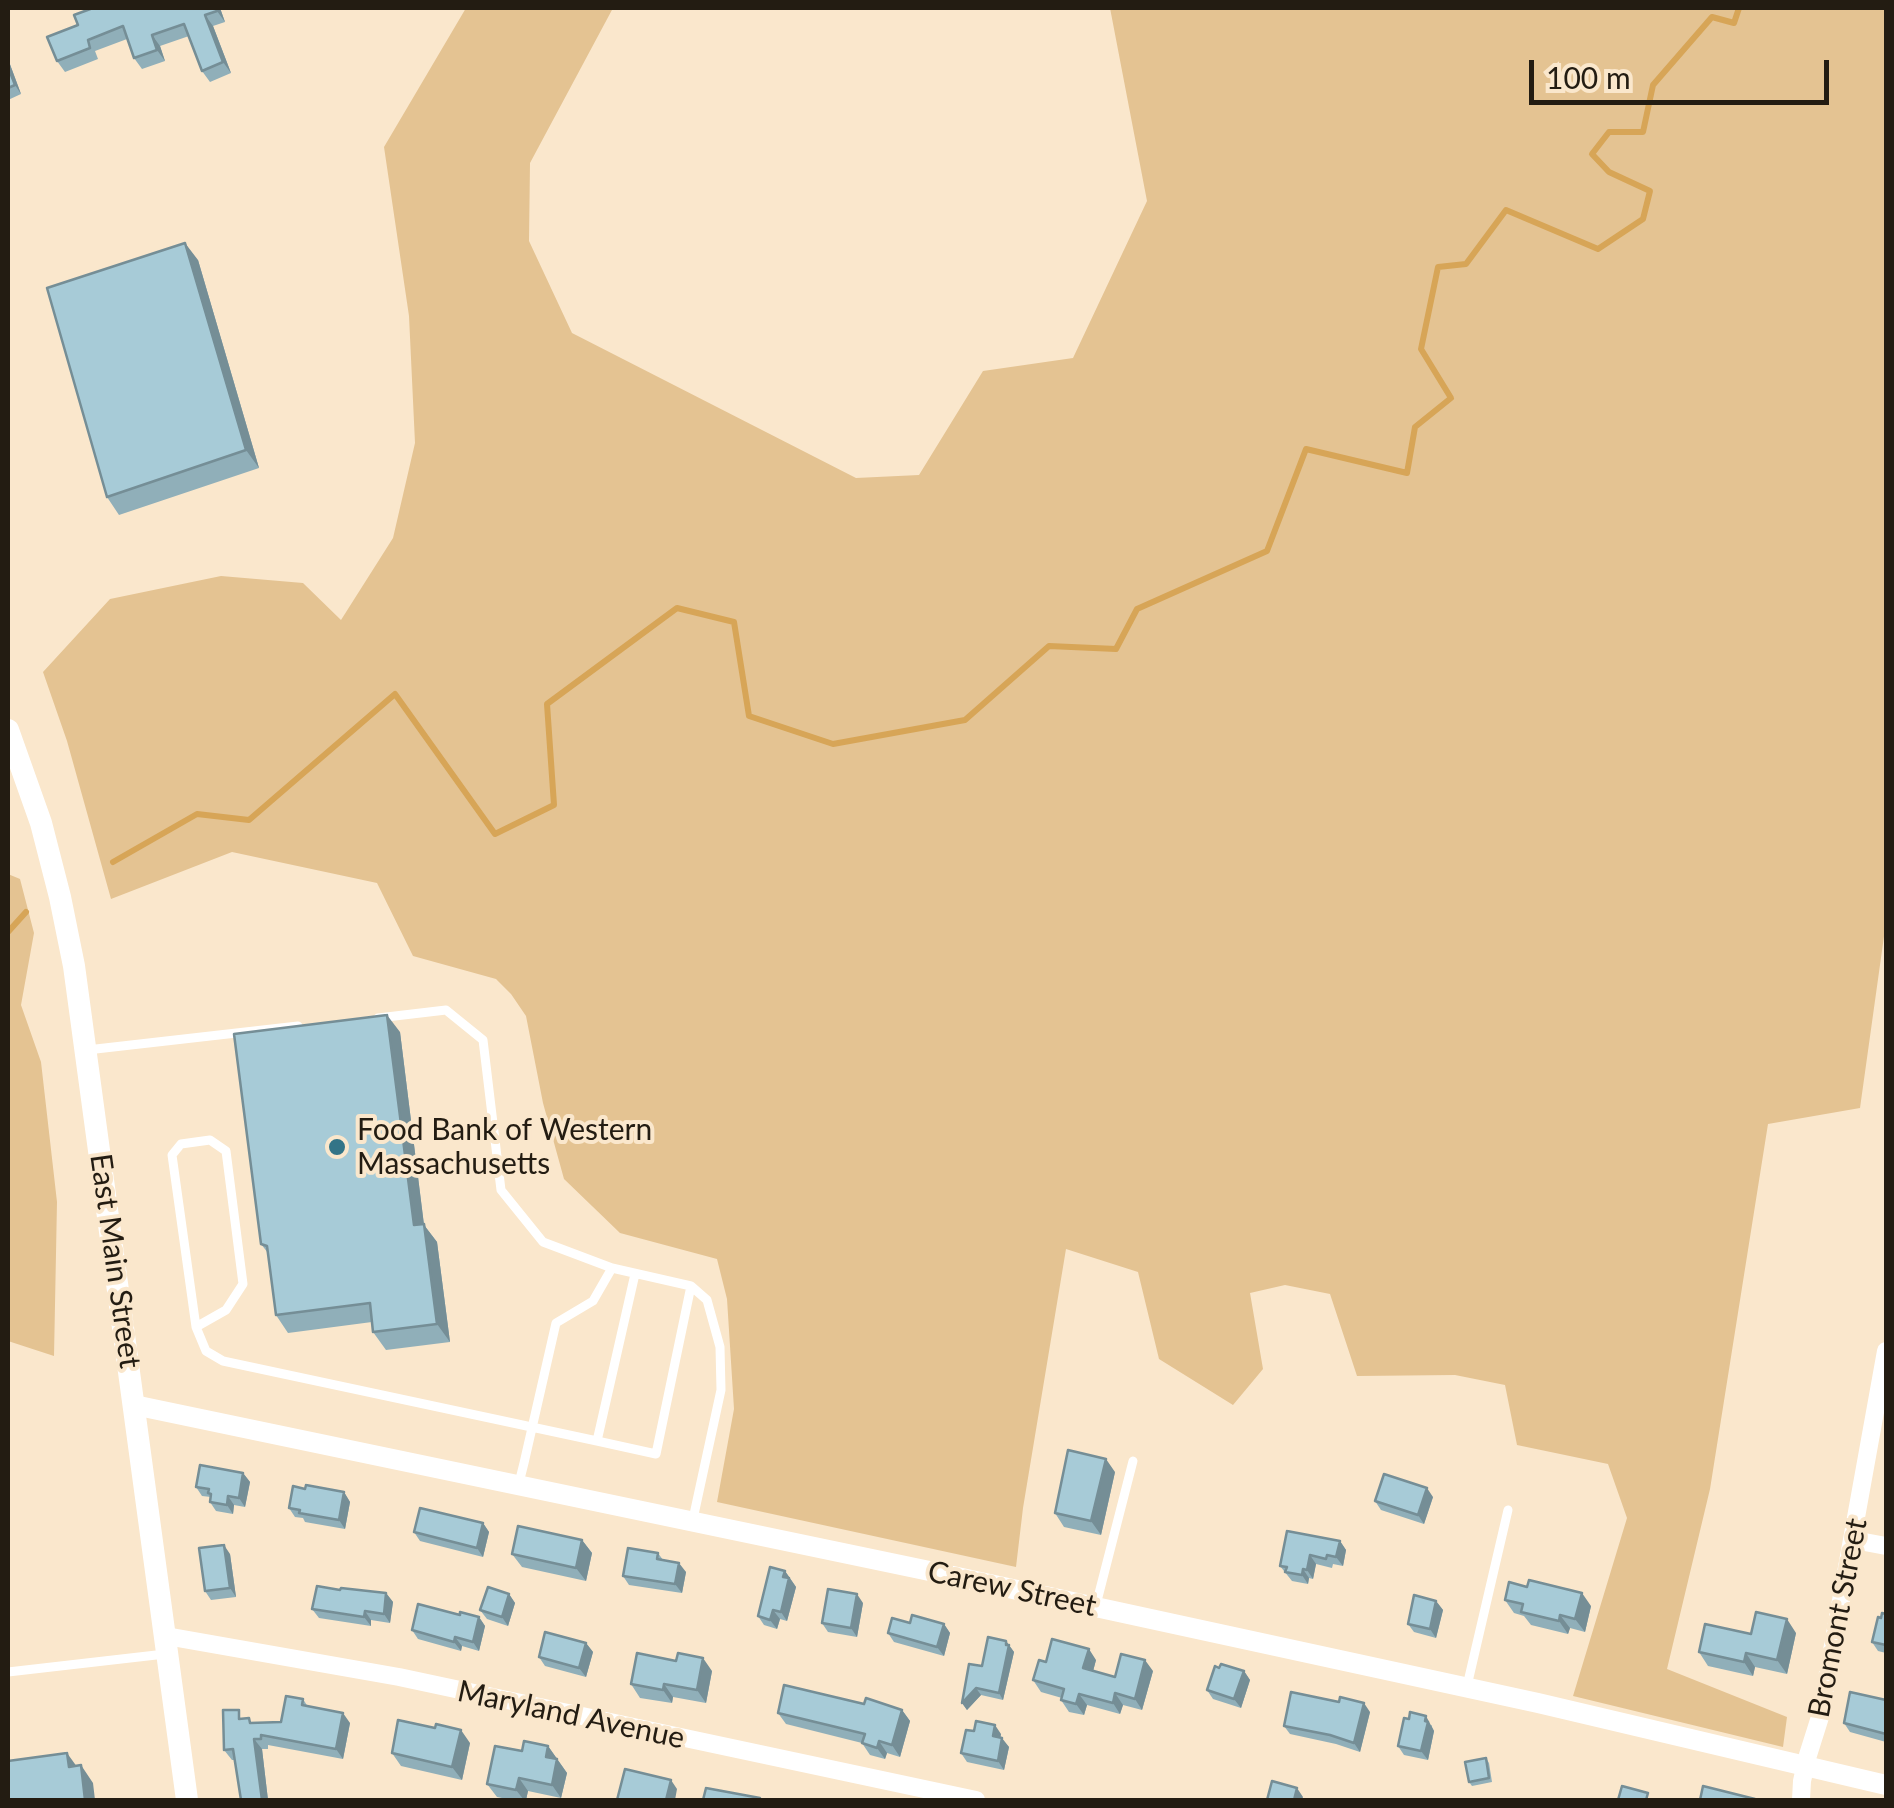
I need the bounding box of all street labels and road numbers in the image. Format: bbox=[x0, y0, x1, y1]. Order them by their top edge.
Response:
street label: East Main Street bbox=[82, 1151, 148, 1371]
street label: Bromont Street bbox=[1801, 1515, 1875, 1721]
street label: Carew Street bbox=[925, 1554, 1099, 1624]
street label: Maryland Avenue bbox=[454, 1673, 688, 1757]

